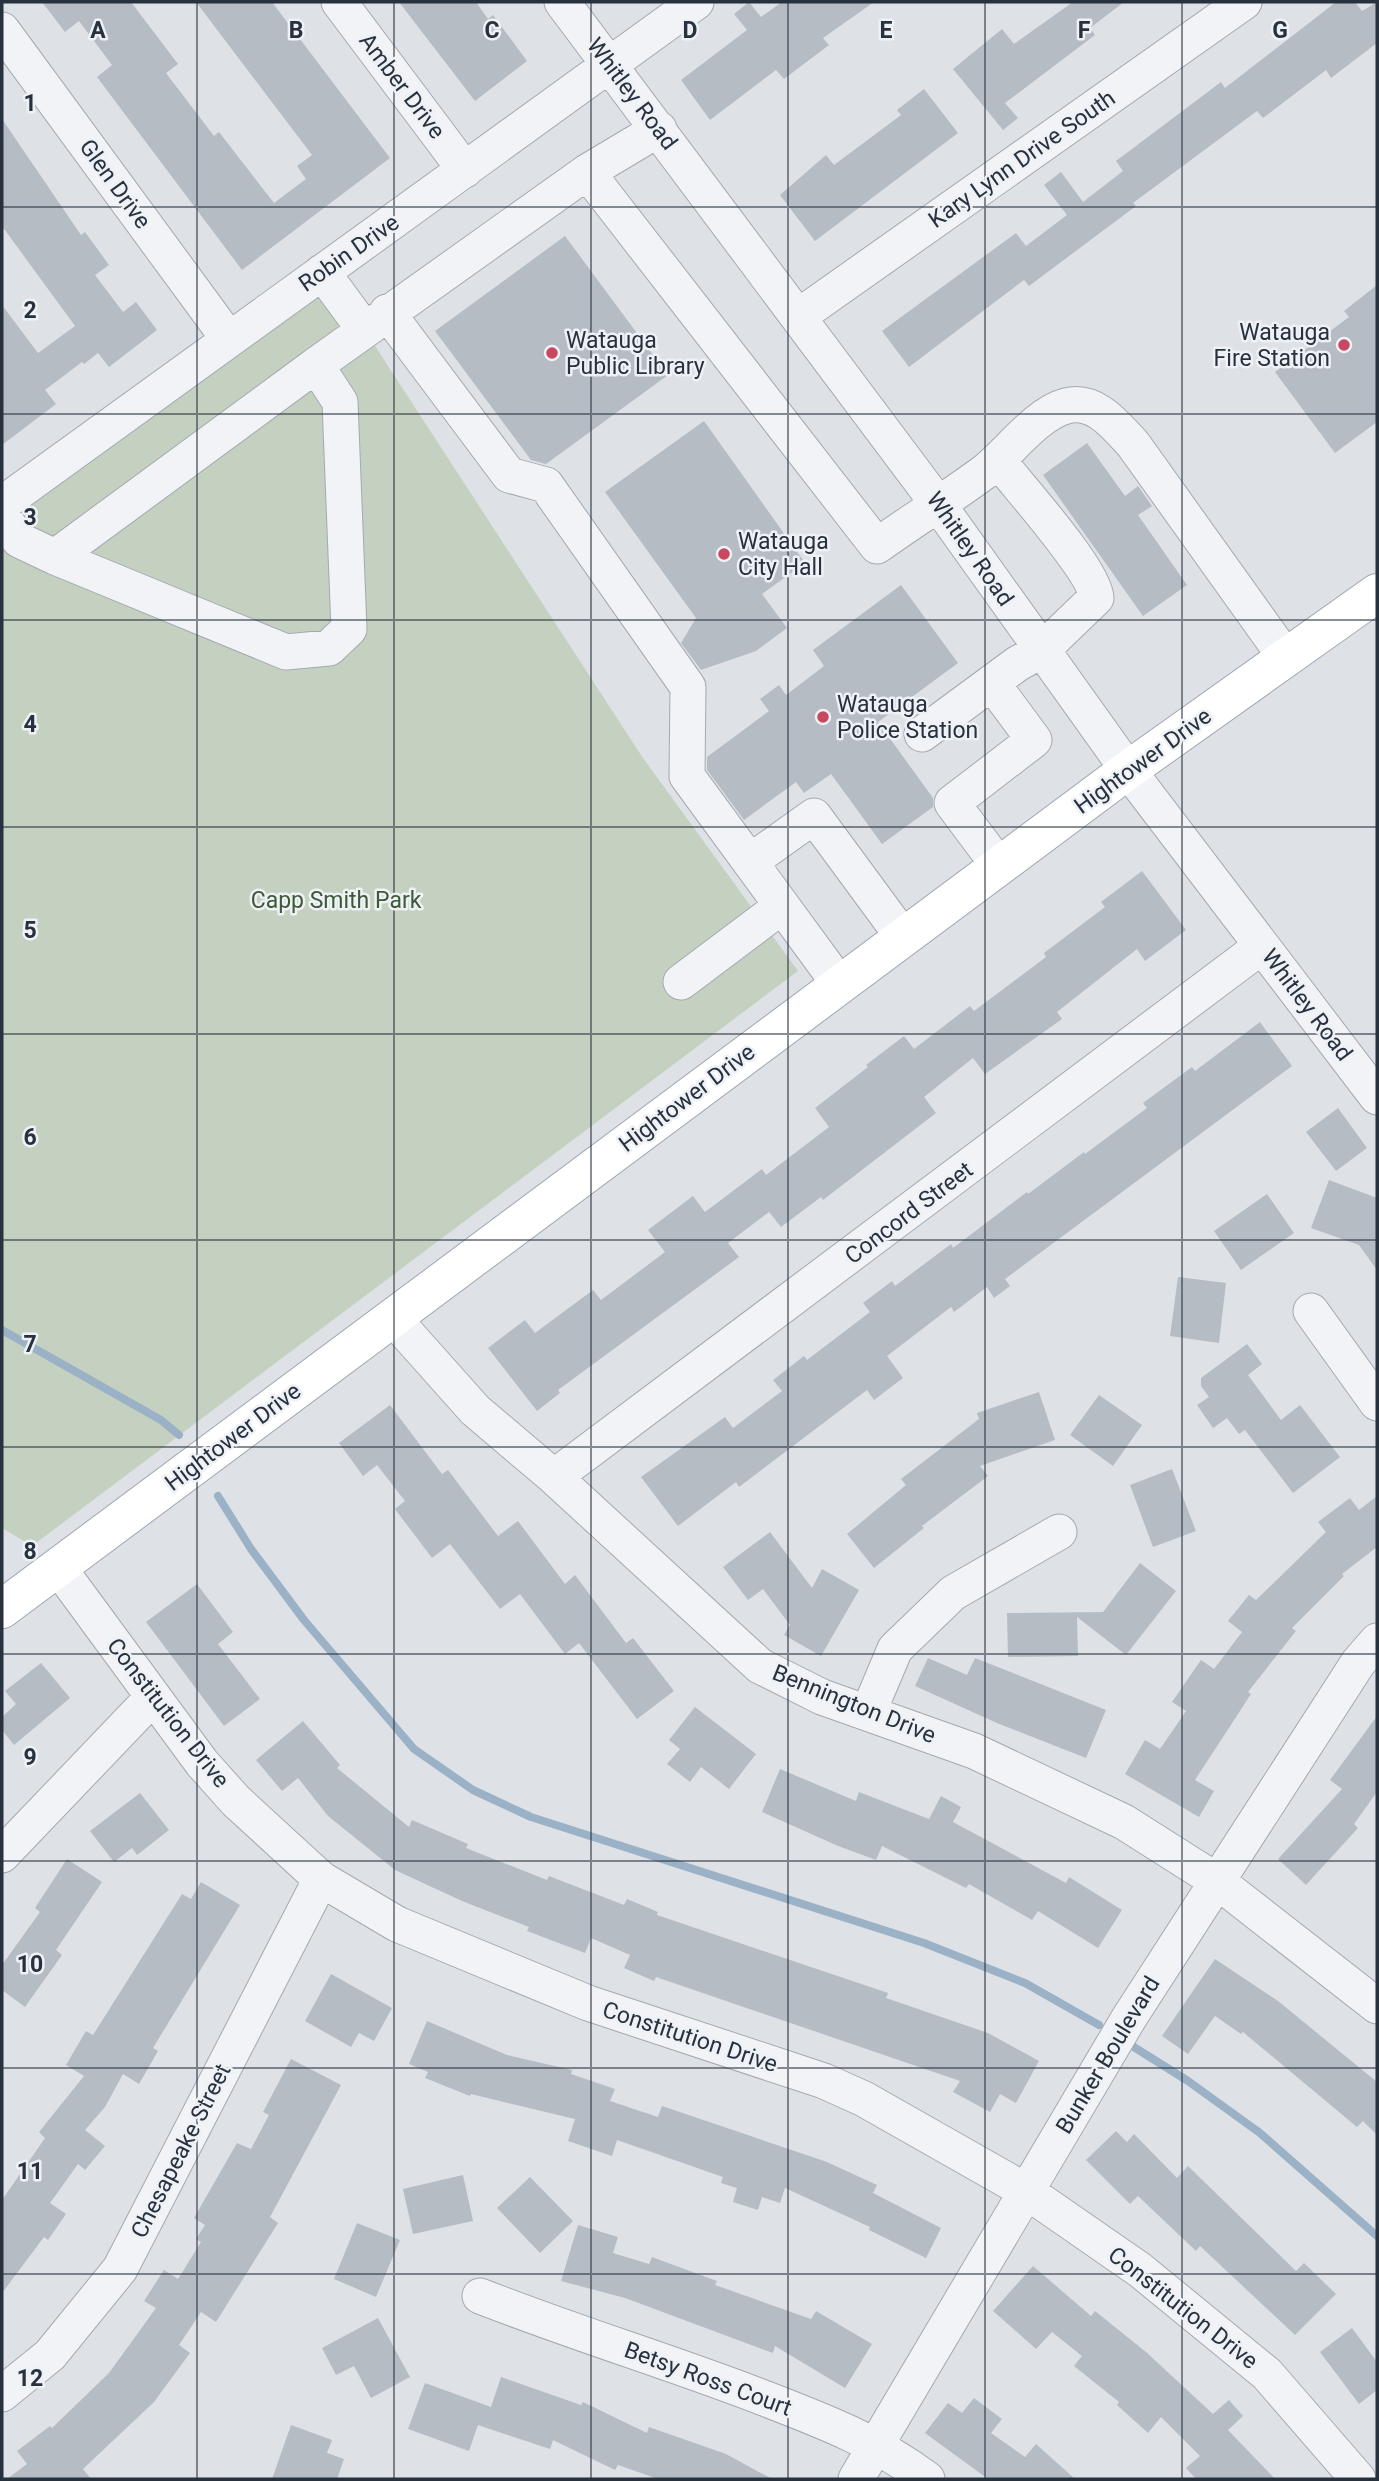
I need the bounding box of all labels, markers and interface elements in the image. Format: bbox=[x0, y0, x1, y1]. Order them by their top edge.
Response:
text: A bbox=[90, 17, 106, 44]
text: B bbox=[289, 17, 303, 44]
text: C bbox=[484, 17, 500, 44]
text: D bbox=[683, 17, 697, 44]
text: E bbox=[880, 17, 893, 44]
text: F bbox=[1078, 17, 1091, 44]
text: G bbox=[1272, 17, 1288, 44]
street label: Amber Drive bbox=[353, 28, 451, 144]
street label: Whitley Road bbox=[581, 33, 683, 155]
street label: Kary Lynn Drive South bbox=[924, 84, 1120, 234]
text: 1 bbox=[23, 90, 37, 117]
street label: Glen Drive bbox=[74, 134, 156, 234]
street label: Robin Drive bbox=[294, 209, 404, 297]
text: 2 bbox=[23, 297, 37, 324]
place label: Watauga Fire Station bbox=[1214, 319, 1330, 372]
place label: Watauga Public Library bbox=[566, 327, 705, 380]
marker: Watauga Fire Station bbox=[1336, 337, 1352, 353]
marker: Watauga Public Library bbox=[544, 345, 560, 361]
street label: Whitley Road bbox=[921, 487, 1019, 611]
text: 3 bbox=[23, 504, 37, 531]
place label: Watauga City Hall bbox=[738, 528, 829, 581]
marker: Watauga City Hall bbox=[716, 546, 732, 562]
place label: Watauga Police Station bbox=[837, 691, 978, 744]
street label: Hightower Drive bbox=[1069, 702, 1217, 820]
marker: Watauga Police Station bbox=[815, 709, 831, 725]
text: 4 bbox=[23, 711, 37, 738]
park label: Capp Smith Park bbox=[251, 887, 422, 914]
text: 5 bbox=[23, 917, 37, 944]
street label: Whitley Road bbox=[1256, 944, 1358, 1066]
street label: Hightower Drive bbox=[614, 1038, 760, 1158]
text: 6 bbox=[23, 1124, 37, 1151]
street label: Concord Street bbox=[840, 1156, 978, 1270]
text: 7 bbox=[23, 1331, 37, 1358]
street label: Hightower Drive bbox=[160, 1377, 306, 1497]
text: 8 bbox=[23, 1538, 37, 1565]
street label: Constitution Drive bbox=[101, 1633, 235, 1793]
street label: Bennington Drive bbox=[768, 1659, 940, 1749]
text: 9 bbox=[23, 1744, 37, 1771]
text: 10 bbox=[17, 1951, 43, 1978]
street label: Bunker Boulevard bbox=[1050, 1971, 1166, 2139]
street label: Constitution Drive bbox=[599, 1996, 781, 2078]
street label: Chesapeake Street bbox=[125, 2059, 237, 2243]
text: 11 bbox=[17, 2158, 43, 2185]
street label: Constitution Drive bbox=[1103, 2241, 1263, 2375]
street label: Betsy Ross Court bbox=[621, 2336, 795, 2422]
text: 12 bbox=[17, 2365, 43, 2392]

